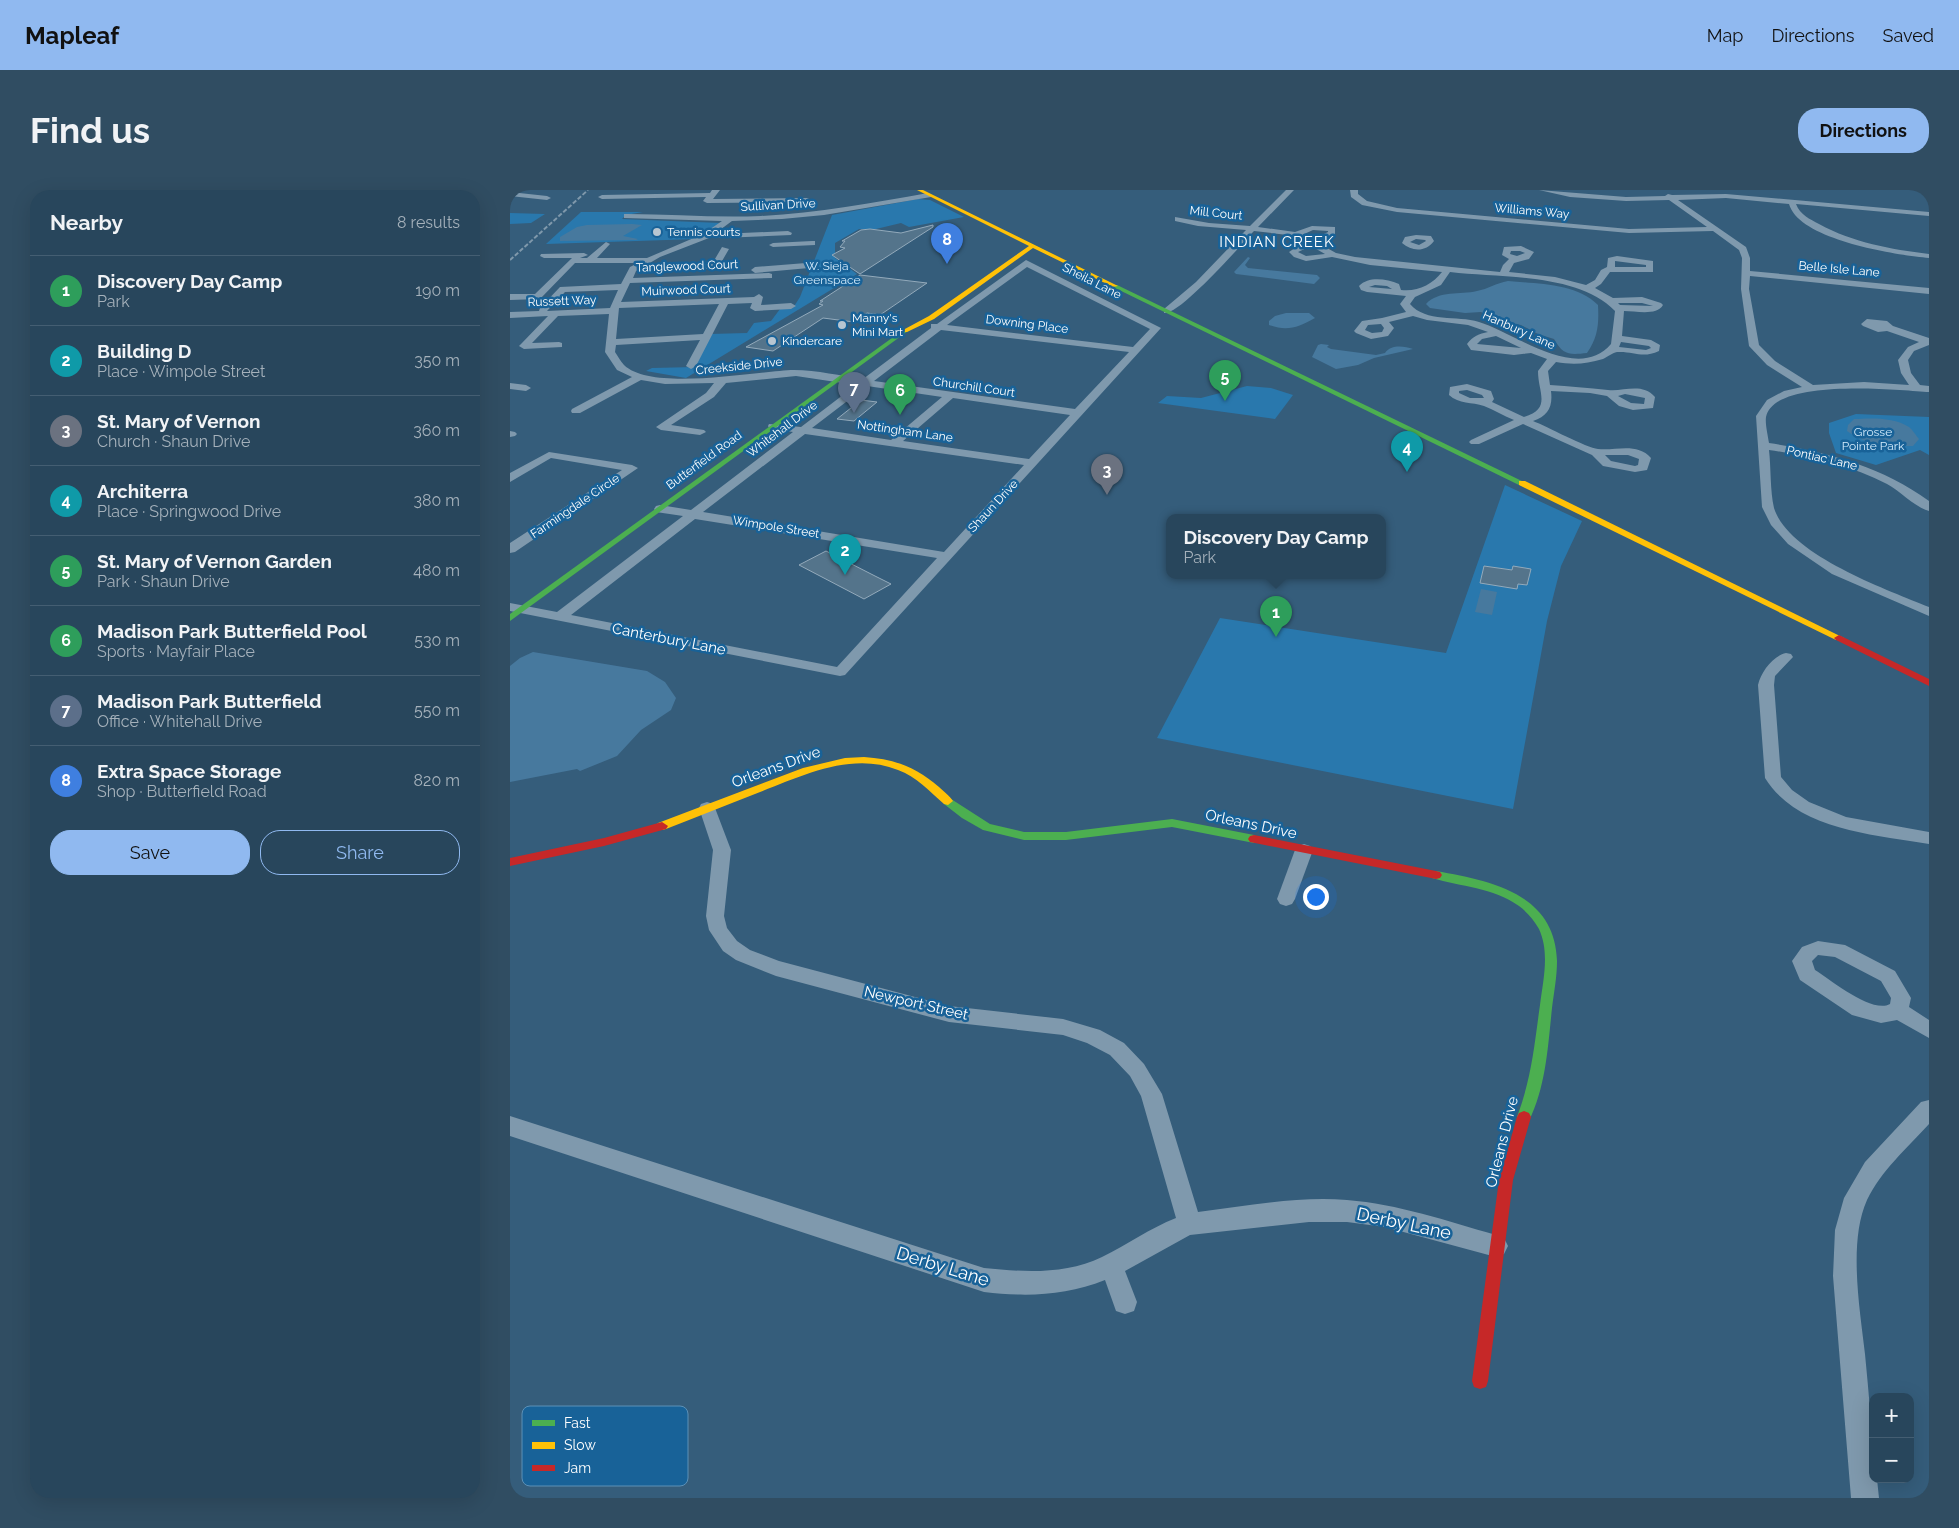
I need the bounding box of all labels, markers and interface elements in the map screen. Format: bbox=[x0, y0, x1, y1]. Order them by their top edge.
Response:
text: Mapleaf bbox=[25, 21, 119, 50]
text: Map bbox=[1707, 25, 1743, 46]
text: Directions bbox=[1771, 25, 1855, 46]
text: Saved bbox=[1883, 25, 1934, 46]
button: Directions bbox=[1798, 108, 1929, 153]
text: Find us bbox=[30, 110, 150, 151]
street label: Sullivan Drive bbox=[740, 196, 816, 214]
street label: Williams Way bbox=[1494, 201, 1571, 221]
street label: Mill Court bbox=[1189, 203, 1243, 223]
text: Nearby bbox=[50, 210, 123, 235]
text: 8 results bbox=[397, 213, 460, 232]
pin: 8 bbox=[931, 223, 963, 264]
place label: Tennis courts bbox=[667, 225, 741, 239]
marker: Tennis courts bbox=[651, 226, 663, 238]
district label: INDIAN CREEK bbox=[1219, 233, 1335, 251]
street label: Tanglewood Court bbox=[636, 257, 738, 275]
street label: Belle Isle Lane bbox=[1798, 258, 1880, 280]
park label: W. Sieja Greenspace bbox=[793, 259, 861, 287]
street label: Sheila Lane bbox=[1060, 260, 1124, 302]
text: Discovery Day Camp bbox=[97, 270, 282, 292]
text: 1 bbox=[62, 281, 70, 300]
text: 190 m bbox=[415, 281, 460, 300]
street label: Muirwood Court bbox=[641, 281, 731, 299]
text: Park bbox=[97, 292, 130, 311]
street label: Russett Way bbox=[527, 293, 597, 309]
street label: Hanbury Lane bbox=[1481, 308, 1557, 352]
place label: Manny's Mini Mart bbox=[852, 311, 903, 339]
street label: Downing Place bbox=[985, 312, 1069, 336]
marker: Manny's Mini Mart bbox=[836, 319, 848, 331]
place label: Kindercare bbox=[782, 334, 842, 348]
marker: Kindercare bbox=[766, 335, 778, 347]
text: Building D bbox=[97, 340, 191, 362]
text: 2 bbox=[61, 351, 71, 370]
text: 350 m bbox=[414, 351, 460, 370]
street label: Creekside Drive bbox=[695, 354, 783, 378]
pin: 5 bbox=[1209, 360, 1241, 401]
text: Place · Wimpole Street bbox=[97, 362, 265, 381]
pin: 7 bbox=[838, 372, 870, 413]
pin: 6 bbox=[884, 374, 916, 415]
street label: Churchill Court bbox=[932, 374, 1016, 400]
street label: Whitehall Drive bbox=[744, 398, 820, 460]
text: St. Mary of Vernon bbox=[97, 410, 260, 432]
street label: Nottingham Lane bbox=[856, 417, 954, 445]
text: 3 bbox=[62, 421, 70, 440]
text: 360 m bbox=[413, 421, 460, 440]
park label: Grosse Pointe Park bbox=[1842, 425, 1905, 453]
street label: Butterfield Road bbox=[663, 428, 745, 492]
pin: 4 bbox=[1391, 431, 1423, 472]
text: Church · Shaun Drive bbox=[97, 432, 250, 451]
street label: Pontiac Lane bbox=[1785, 443, 1859, 473]
pin: 3 bbox=[1091, 454, 1123, 495]
street label: Farmingdale Circle bbox=[528, 471, 622, 541]
street label: Shaun Drive bbox=[965, 477, 1021, 535]
text: Architerra bbox=[97, 480, 188, 502]
text: 4 bbox=[61, 491, 71, 510]
text: 380 m bbox=[413, 491, 460, 510]
text: Place · Springwood Drive bbox=[97, 502, 281, 521]
street label: Wimpole Street bbox=[732, 513, 820, 541]
popup bbox=[1166, 514, 1386, 579]
text: Discovery Day Camp bbox=[1183, 526, 1369, 548]
pin: 2 bbox=[829, 534, 861, 575]
text: Park bbox=[1183, 548, 1216, 567]
text: St. Mary of Vernon Garden bbox=[97, 550, 332, 572]
text: 5 bbox=[62, 561, 70, 580]
text: 480 m bbox=[413, 561, 460, 580]
text: Park · Shaun Drive bbox=[97, 572, 230, 591]
pin: 1 bbox=[1260, 596, 1292, 637]
street label: Canterbury Lane bbox=[611, 619, 728, 659]
text: Madison Park Butterfield Pool bbox=[97, 620, 367, 642]
text: 6 bbox=[61, 631, 71, 650]
text: 530 m bbox=[414, 631, 460, 650]
text: Sports · Mayfair Place bbox=[97, 642, 255, 661]
text: Madison Park Butterfield bbox=[97, 690, 322, 712]
text: 7 bbox=[62, 701, 70, 720]
text: 550 m bbox=[414, 701, 460, 720]
text: Office · Whitehall Drive bbox=[97, 712, 262, 731]
street label: Orleans Drive bbox=[729, 743, 823, 791]
text: Extra Space Storage bbox=[97, 760, 281, 782]
text: 8 bbox=[61, 771, 71, 790]
text: 820 m bbox=[414, 771, 460, 790]
text: Shop · Butterfield Road bbox=[97, 782, 267, 801]
street label: Orleans Drive bbox=[1204, 806, 1299, 843]
button: Save bbox=[50, 830, 250, 875]
button: Share bbox=[260, 830, 460, 875]
your location bbox=[1303, 884, 1329, 910]
street label: Newport Street bbox=[862, 982, 970, 1024]
street label: Orleans Drive bbox=[1482, 1094, 1522, 1189]
street label: Derby Lane bbox=[1355, 1203, 1453, 1243]
street label: Derby Lane bbox=[894, 1242, 992, 1290]
map controls bbox=[1869, 1393, 1914, 1483]
button: + bbox=[1869, 1393, 1914, 1438]
legend bbox=[522, 1406, 688, 1486]
text: Fast bbox=[564, 1415, 591, 1431]
text: Slow bbox=[564, 1437, 596, 1453]
button: − bbox=[1869, 1438, 1914, 1483]
text: Jam bbox=[564, 1460, 591, 1476]

